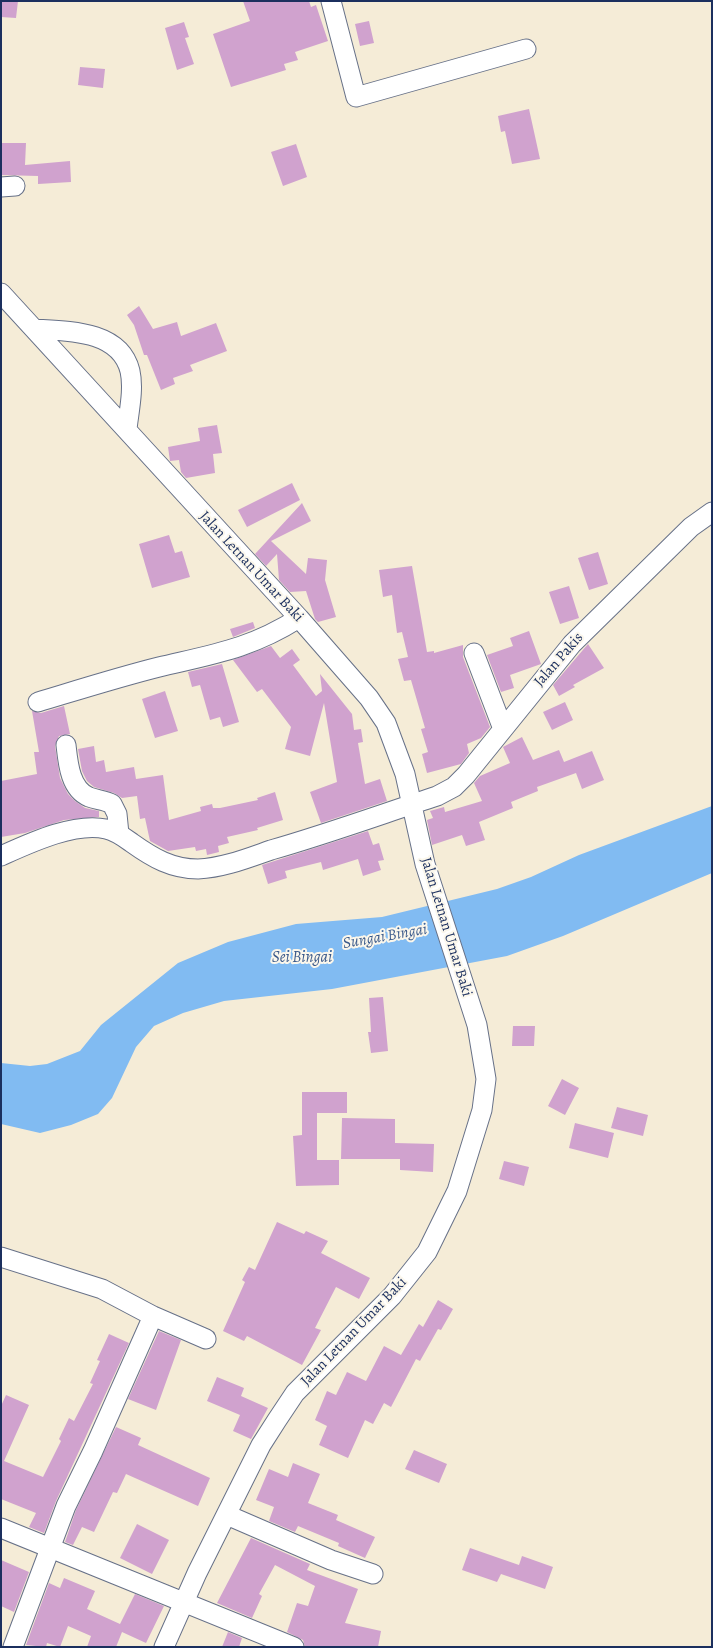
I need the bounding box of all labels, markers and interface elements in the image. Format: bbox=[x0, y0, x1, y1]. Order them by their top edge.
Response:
street label: Jalan Letnan Umar Baki bbox=[195, 508, 307, 626]
street label: Jalan Pakis bbox=[531, 629, 587, 691]
street label: Jalan Letnan Umar Baki bbox=[416, 855, 476, 999]
water label: Sungai Bingai bbox=[341, 920, 429, 954]
water label: Sei Bingai bbox=[272, 948, 332, 968]
street label: Jalan Letnan Umar Baki bbox=[297, 1274, 411, 1390]

